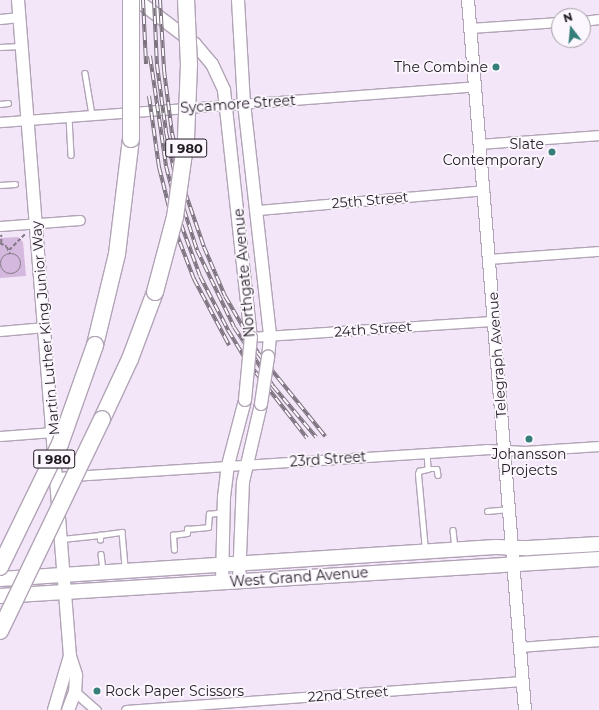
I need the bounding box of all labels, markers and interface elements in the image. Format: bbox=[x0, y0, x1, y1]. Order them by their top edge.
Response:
north arrow bbox=[551, 8, 591, 48]
text: N bbox=[562, 9, 574, 25]
place label: The Combine bbox=[394, 59, 488, 75]
marker: The Combine bbox=[491, 62, 501, 72]
street label: Sycamore Street bbox=[180, 92, 296, 116]
place label: Slate Contemporary bbox=[443, 136, 544, 168]
road number: I 980 bbox=[165, 137, 207, 159]
marker: Slate Contemporary bbox=[547, 147, 557, 157]
street label: 25th Street bbox=[331, 188, 409, 212]
street label: Northgate Avenue bbox=[230, 208, 258, 338]
street label: Martin Luther King Junior Way bbox=[27, 220, 63, 436]
street label: Telegraph Avenue bbox=[484, 291, 510, 419]
street label: 24th Street bbox=[333, 318, 413, 340]
marker: Johansson Projects bbox=[524, 434, 534, 444]
place label: Johansson Projects bbox=[492, 446, 566, 478]
road number: I 980 bbox=[33, 448, 75, 470]
street label: 23rd Street bbox=[289, 448, 367, 470]
street label: West Grand Avenue bbox=[229, 564, 369, 590]
place label: Rock Paper Scissors bbox=[105, 683, 244, 699]
street label: 22nd Street bbox=[307, 683, 389, 705]
marker: Rock Paper Scissors bbox=[92, 686, 102, 696]

